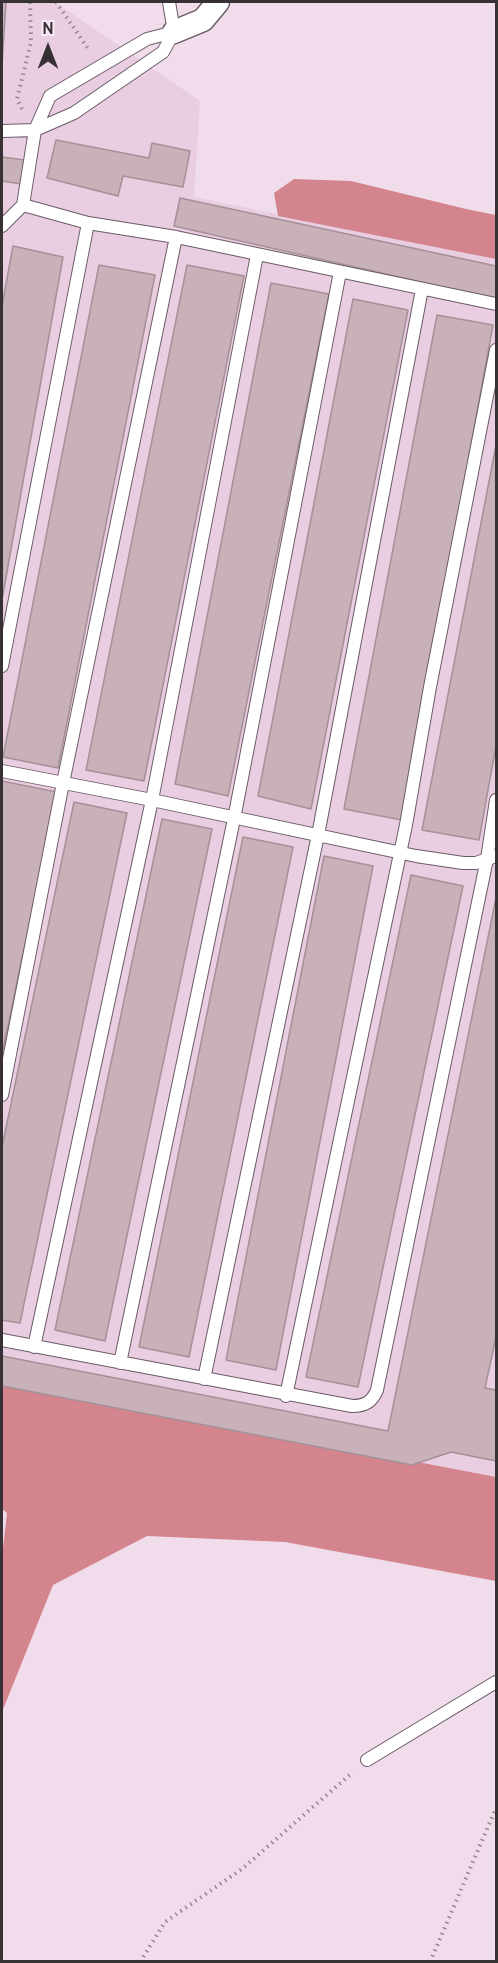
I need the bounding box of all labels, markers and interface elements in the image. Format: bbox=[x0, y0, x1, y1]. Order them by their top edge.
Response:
north arrow bbox=[18, 18, 78, 78]
text: N bbox=[42, 20, 54, 40]

